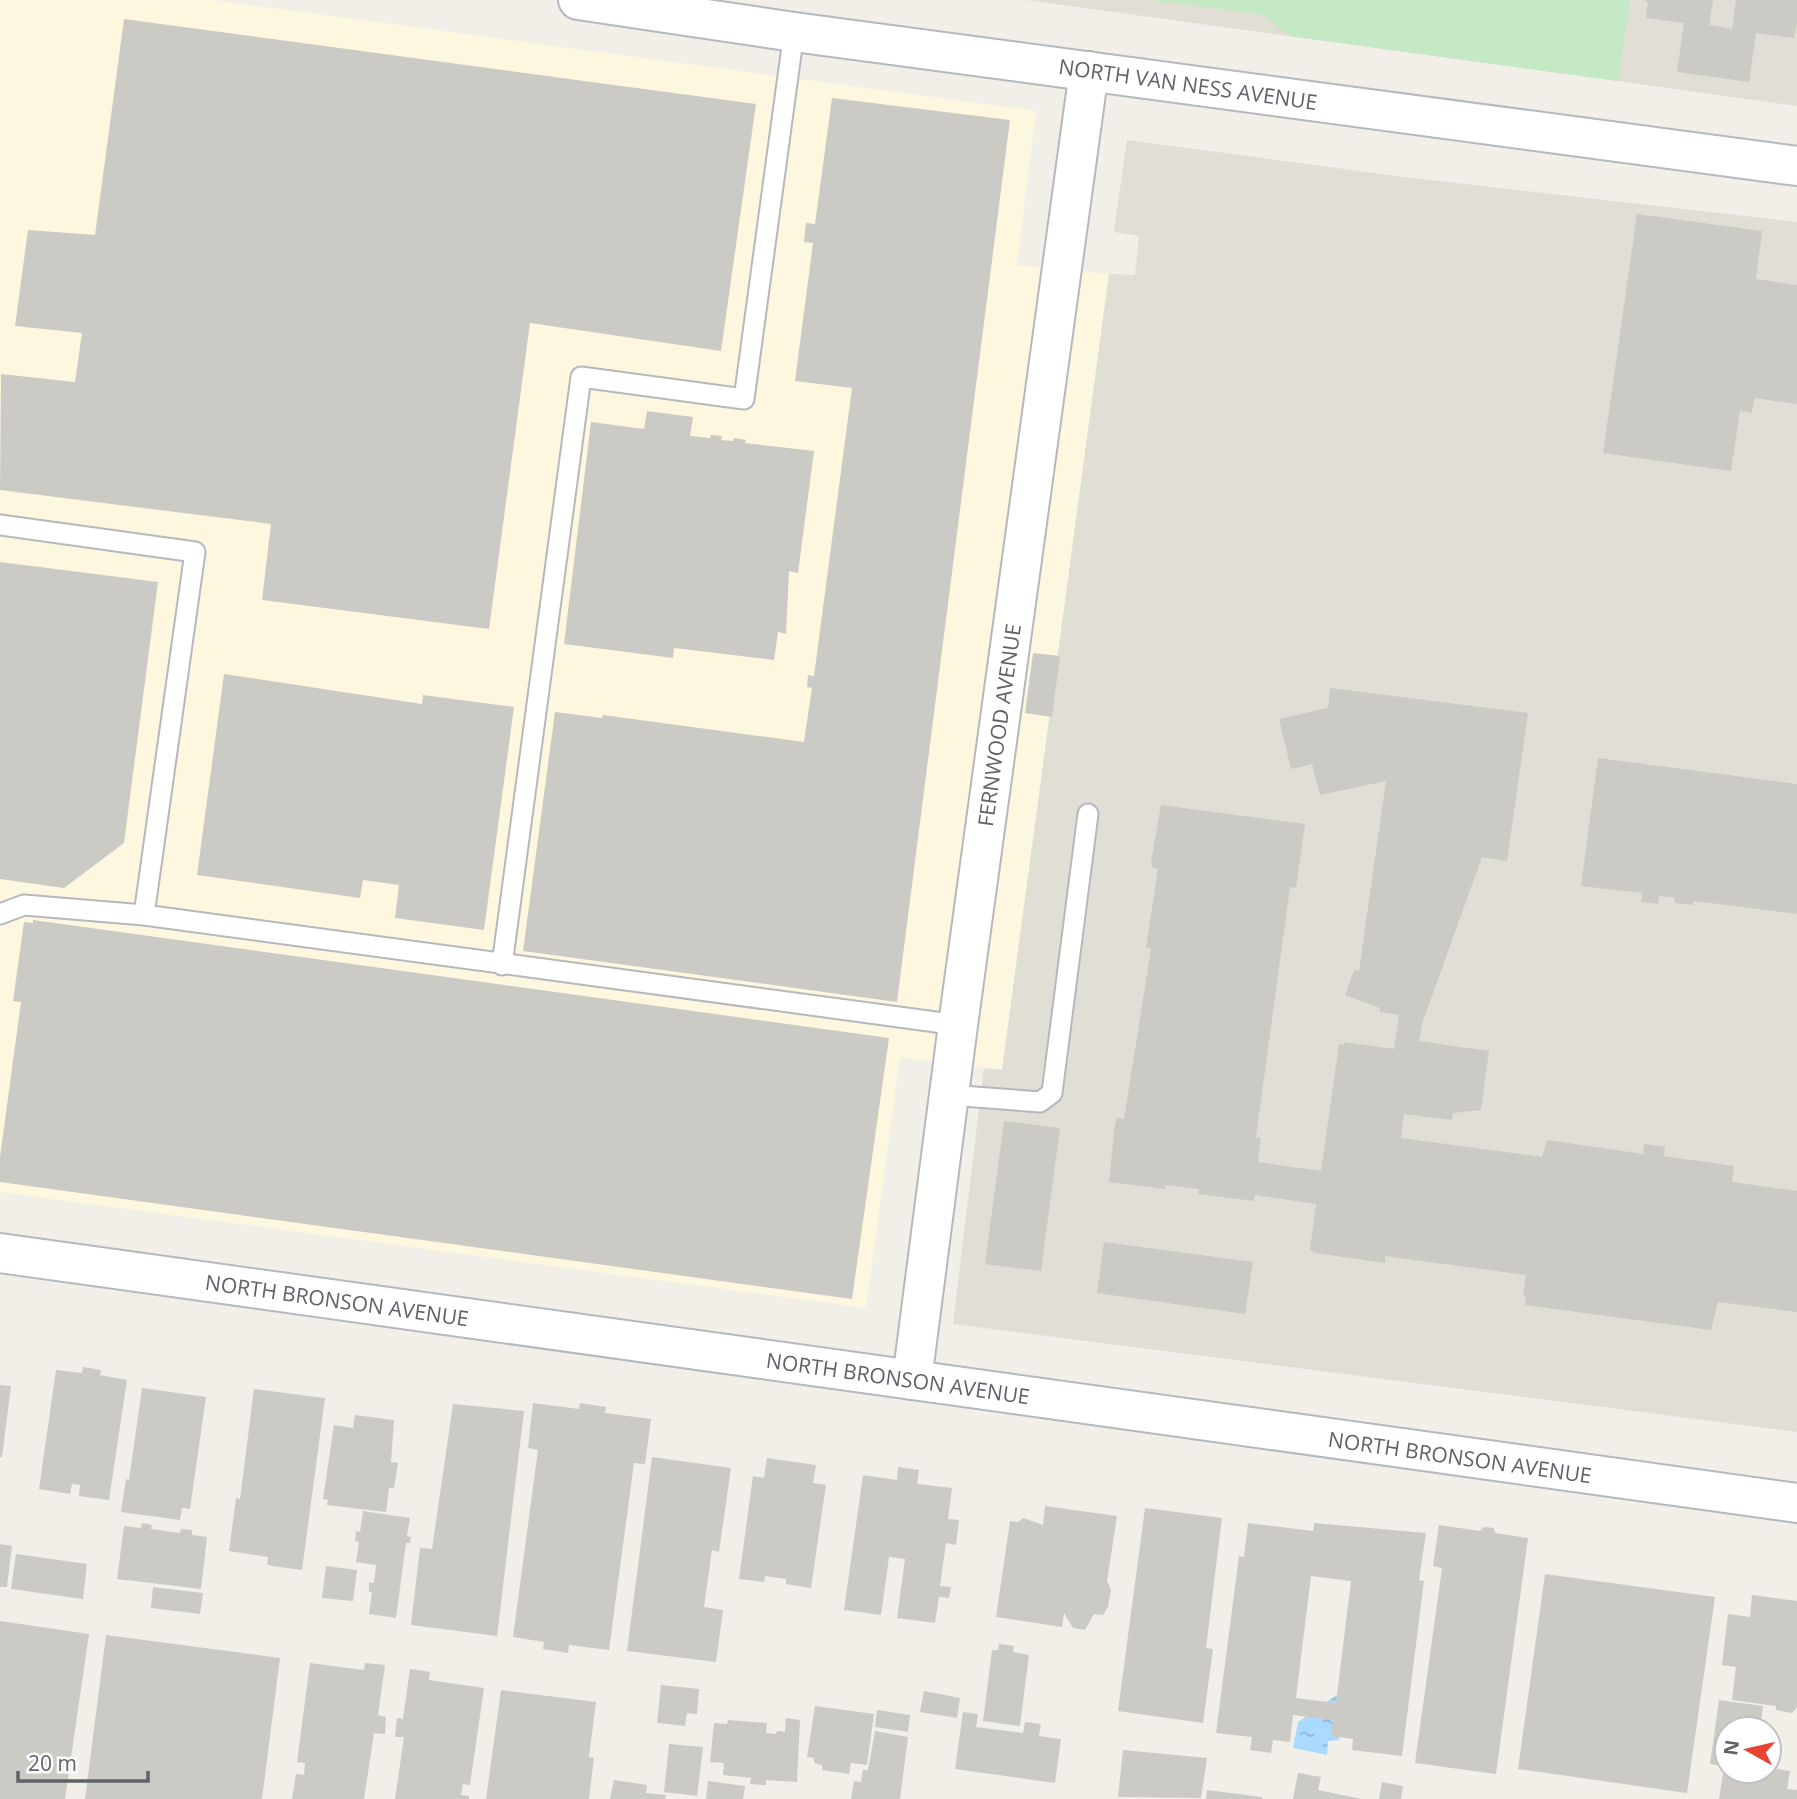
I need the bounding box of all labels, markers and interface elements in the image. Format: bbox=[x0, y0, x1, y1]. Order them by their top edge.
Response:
street label: NORTH VAN NESS AVENUE bbox=[1057, 52, 1319, 116]
street label: FERNWOOD AVENUE bbox=[971, 622, 1027, 828]
street label: NORTH BRONSON AVENUE bbox=[204, 1268, 470, 1332]
street label: NORTH BRONSON AVENUE bbox=[765, 1346, 1031, 1410]
street label: NORTH BRONSON AVENUE bbox=[1327, 1425, 1593, 1489]
north arrow bbox=[1713, 1715, 1783, 1785]
text: N bbox=[1717, 1738, 1745, 1757]
scale bar bbox=[18, 1740, 147, 1784]
text: 20 m bbox=[28, 1749, 77, 1777]

